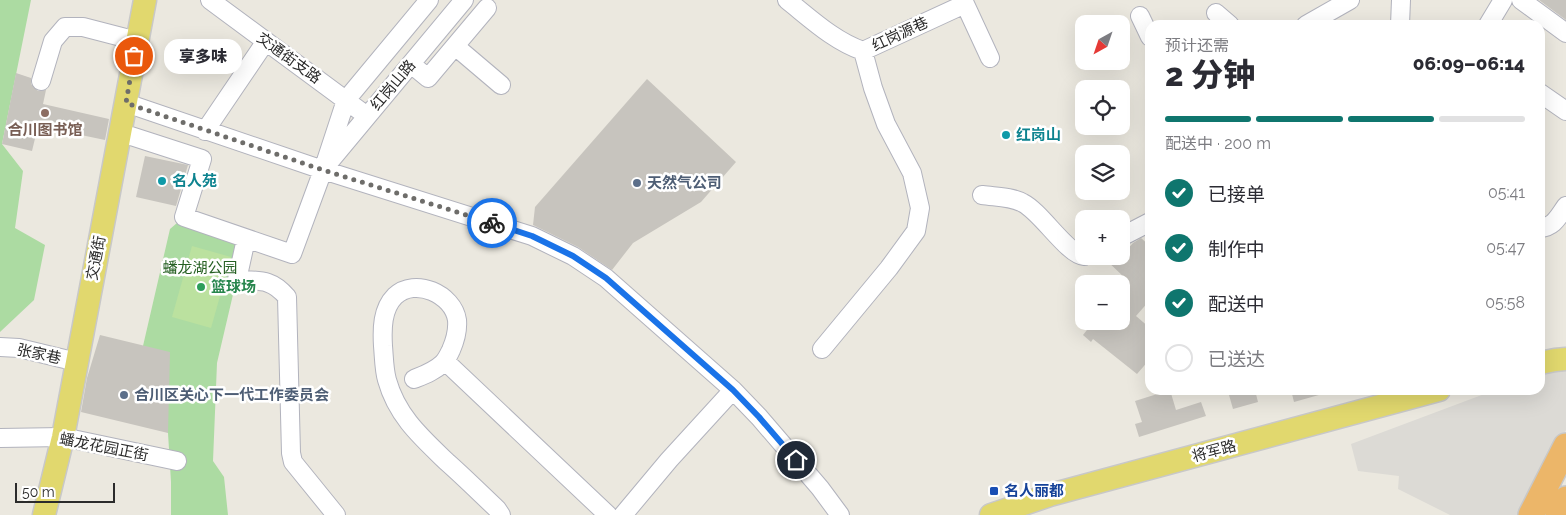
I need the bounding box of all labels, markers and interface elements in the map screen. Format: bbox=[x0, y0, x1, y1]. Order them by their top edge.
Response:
street label: 红岗源巷 bbox=[869, 13, 931, 55]
north arrow bbox=[1075, 15, 1130, 70]
map controls bbox=[1075, 15, 1130, 330]
street label: 交通街支路 bbox=[253, 29, 325, 87]
pin bbox=[113, 35, 155, 77]
text: 预计还需 bbox=[1165, 36, 1229, 55]
callout: 享多味 bbox=[164, 38, 242, 74]
icon: bag bbox=[120, 42, 148, 70]
text: 享多味 bbox=[179, 47, 227, 66]
text: 06:09–06:14 bbox=[1413, 52, 1525, 74]
street label: 红岗山路 bbox=[367, 56, 419, 114]
text: 2 分钟 bbox=[1165, 56, 1255, 93]
button: locate bbox=[1075, 80, 1130, 135]
marker: 合川图书馆 bbox=[39, 107, 51, 119]
place label: 合川图书馆 bbox=[7, 121, 83, 139]
place label: 红岗山 bbox=[1016, 126, 1061, 144]
marker: 红岗山 bbox=[1000, 129, 1012, 141]
text: 配送中 · 200 m bbox=[1165, 134, 1271, 153]
button: layers bbox=[1075, 145, 1130, 200]
place label: 名人苑 bbox=[172, 172, 217, 190]
place label: 天然气公司 bbox=[647, 174, 722, 192]
marker: 名人苑 bbox=[156, 175, 168, 187]
marker: 天然气公司 bbox=[631, 177, 643, 189]
icon: check bbox=[1165, 179, 1193, 207]
text: 已接单 bbox=[1208, 183, 1265, 205]
text: 05:41 bbox=[1488, 183, 1525, 202]
courier bbox=[467, 198, 517, 248]
icon: bike bbox=[478, 209, 506, 237]
button: + bbox=[1075, 210, 1130, 265]
street label: 交通街 bbox=[83, 234, 109, 282]
icon: check bbox=[1165, 234, 1193, 262]
text: 制作中 bbox=[1208, 238, 1265, 260]
text: 05:47 bbox=[1486, 238, 1525, 257]
park label: 蟠龙湖公园 bbox=[162, 259, 238, 277]
button: − bbox=[1075, 275, 1130, 330]
place label: 篮球场 bbox=[211, 278, 256, 296]
marker: 篮球场 bbox=[195, 281, 207, 293]
icon: check bbox=[1165, 289, 1193, 317]
text: 配送中 bbox=[1208, 293, 1265, 315]
text: 05:58 bbox=[1485, 293, 1525, 312]
street label: 张家巷 bbox=[15, 341, 63, 367]
text: 已送达 bbox=[1208, 348, 1265, 370]
place label: 合川区关心下一代工作委员会 bbox=[134, 386, 329, 404]
marker: 合川区关心下一代工作委员会 bbox=[118, 389, 130, 401]
street label: 蟠龙花园正街 bbox=[58, 430, 150, 464]
street label: 将军路 bbox=[1190, 436, 1238, 466]
pin bbox=[775, 439, 817, 481]
icon: home bbox=[782, 446, 810, 474]
scale bar bbox=[15, 480, 115, 503]
place label: 名人丽都 bbox=[1004, 482, 1064, 500]
text: 50 m bbox=[22, 484, 55, 500]
marker: 名人丽都 bbox=[988, 485, 1000, 497]

